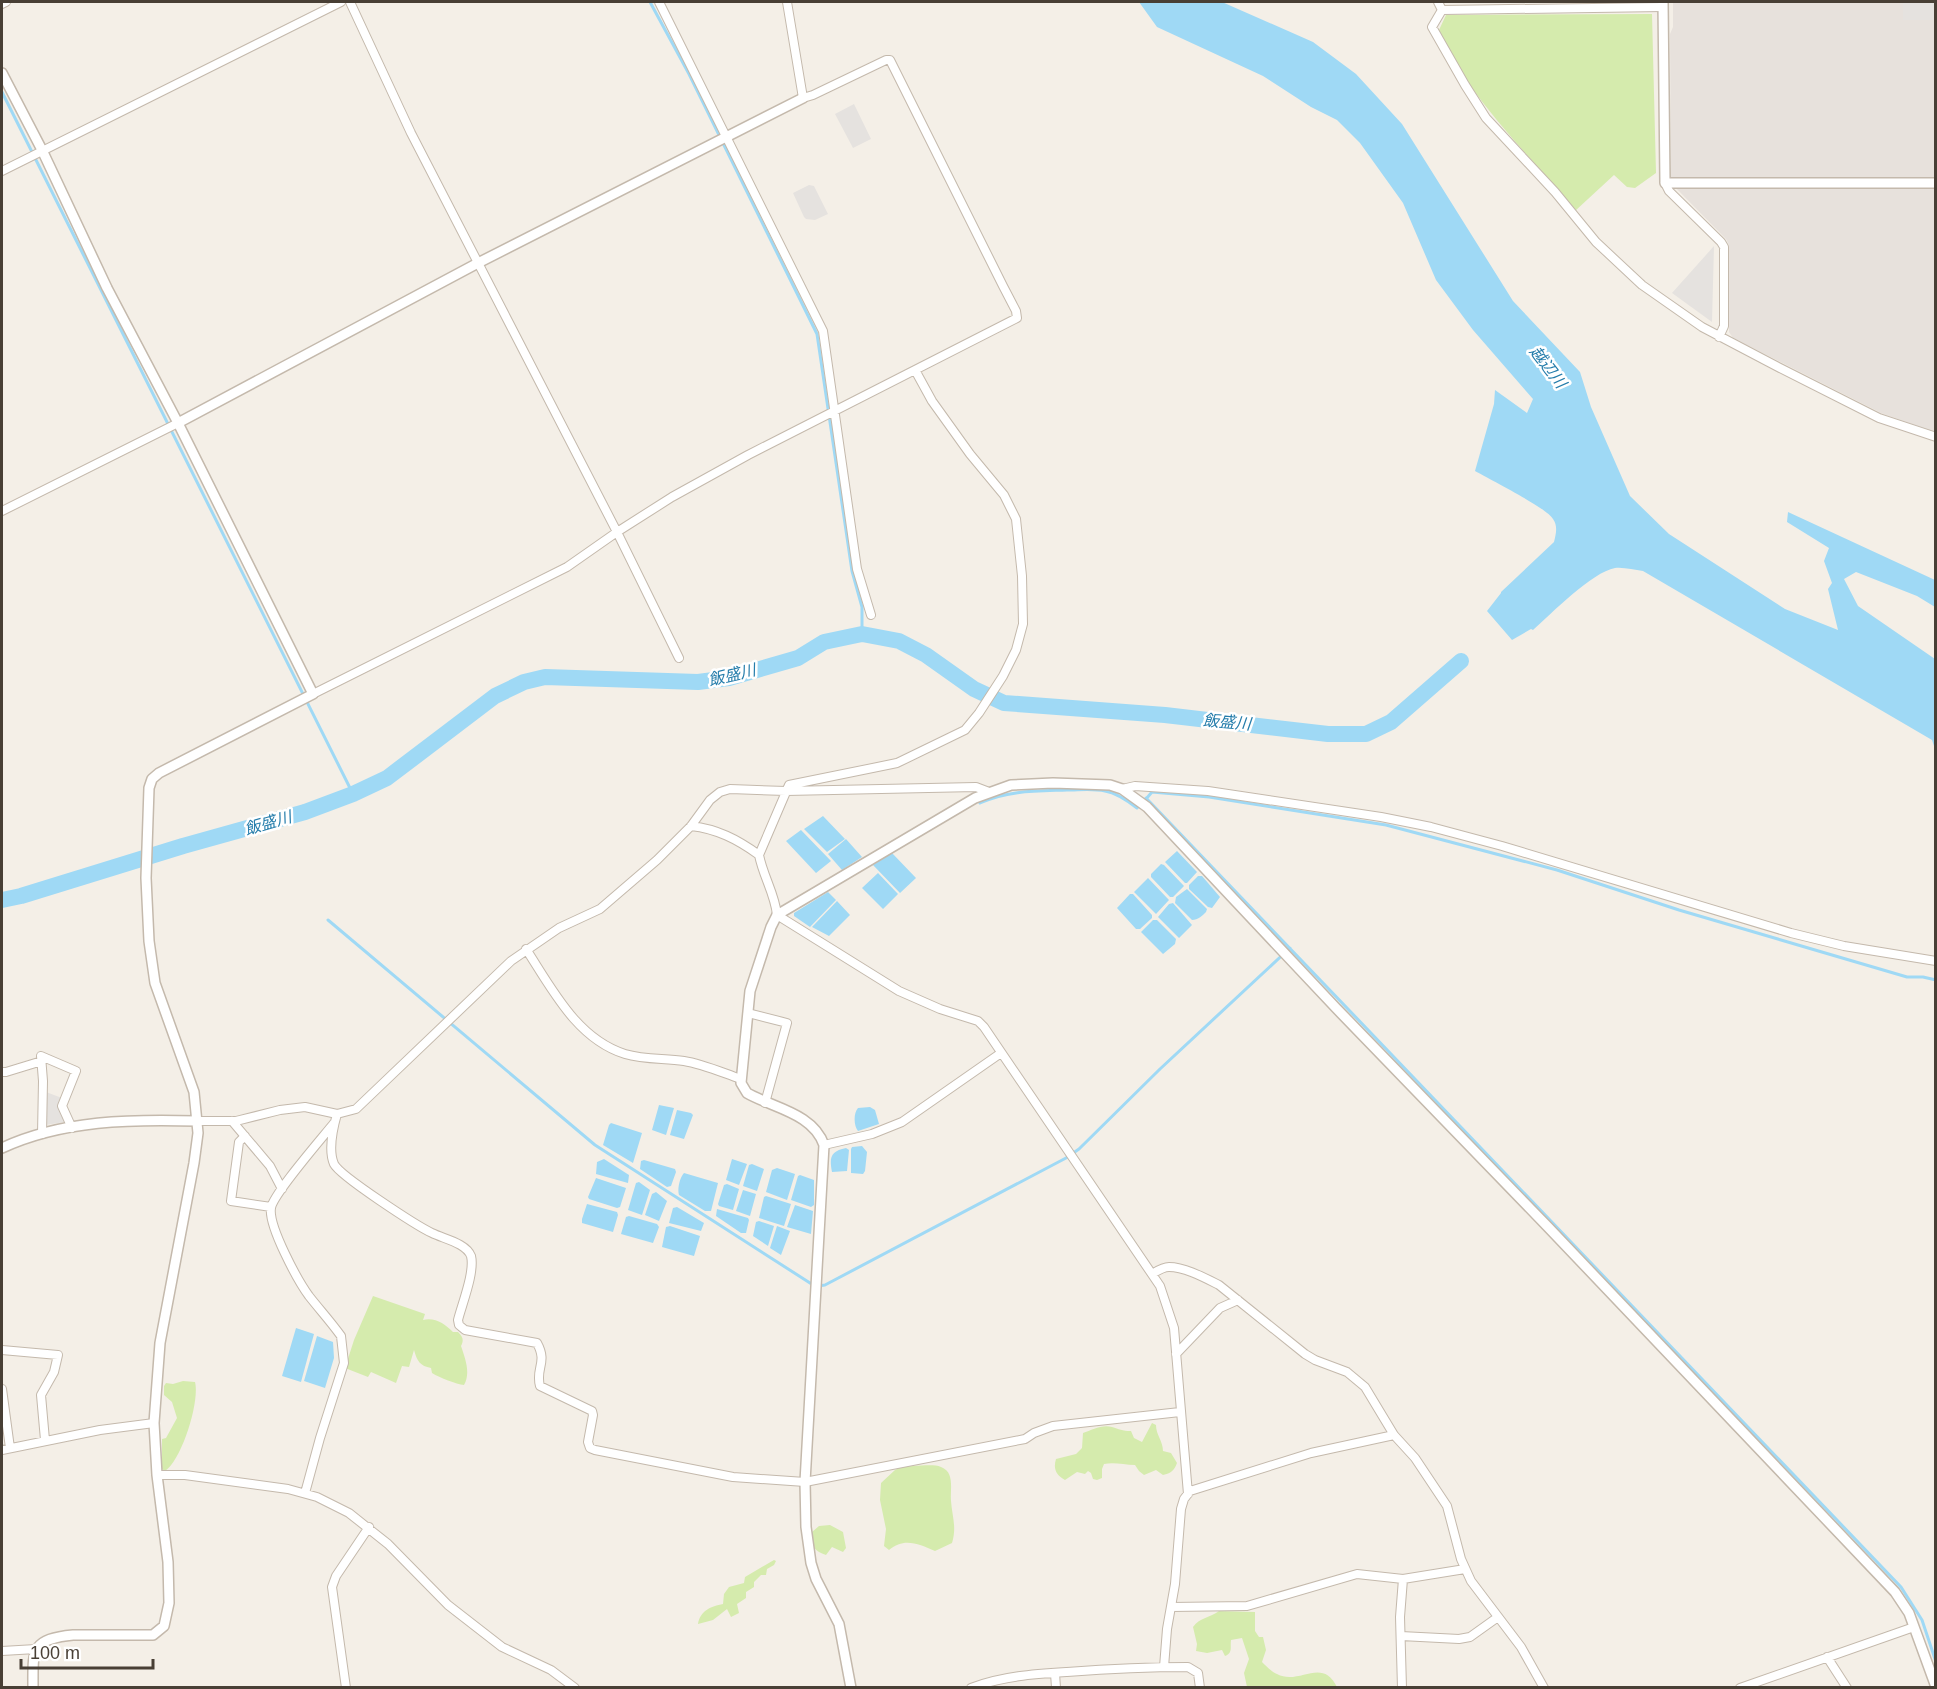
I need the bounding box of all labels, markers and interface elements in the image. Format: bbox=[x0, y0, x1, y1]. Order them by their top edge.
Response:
water label: 越辺川 bbox=[1527, 343, 1571, 393]
water label: 飯盛川 bbox=[707, 661, 759, 689]
water label: 飯盛川 bbox=[1202, 711, 1254, 733]
water label: 飯盛川 bbox=[243, 808, 295, 838]
scale bar bbox=[21, 1632, 153, 1670]
text: 100 m bbox=[30, 1643, 80, 1663]

